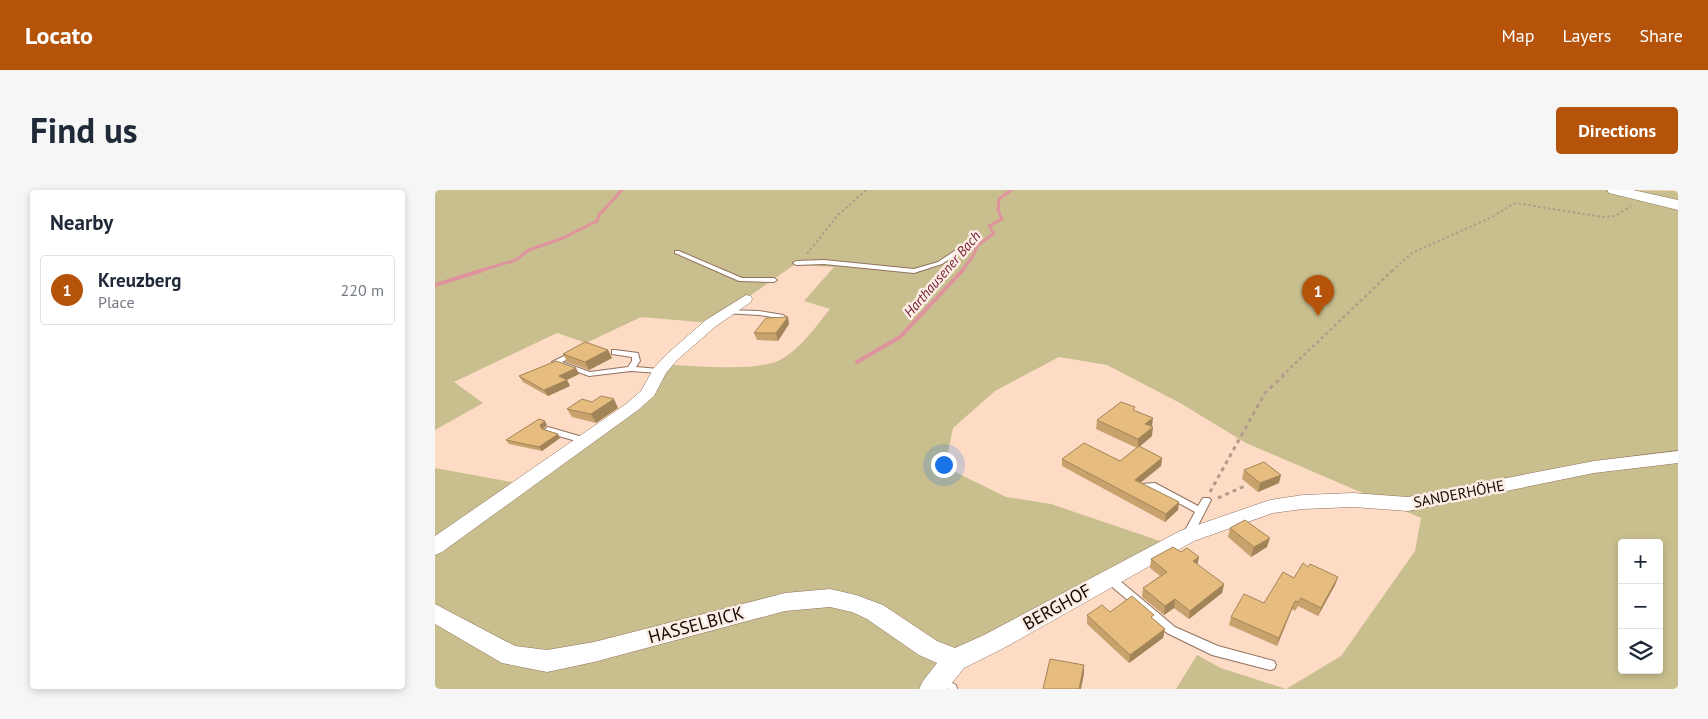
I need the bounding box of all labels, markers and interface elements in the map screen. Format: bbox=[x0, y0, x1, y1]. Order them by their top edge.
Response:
text: Locato bbox=[25, 20, 93, 51]
text: Map bbox=[1502, 24, 1534, 47]
text: Layers bbox=[1562, 24, 1611, 47]
text: Share bbox=[1639, 24, 1683, 47]
text: Find us bbox=[30, 107, 138, 153]
button: Directions bbox=[1556, 107, 1678, 154]
text: Nearby bbox=[50, 209, 113, 236]
water label: Harthausener Bach bbox=[900, 227, 984, 321]
text: Kreuzberg bbox=[98, 268, 181, 292]
pin: 1 bbox=[1302, 275, 1334, 316]
text: 1 bbox=[62, 280, 72, 300]
text: 220 m bbox=[341, 280, 384, 300]
text: Place bbox=[98, 292, 135, 312]
your location bbox=[931, 452, 957, 478]
street label: SANDERHÖHE bbox=[1412, 475, 1506, 512]
map controls bbox=[1618, 539, 1663, 674]
button: + bbox=[1618, 539, 1663, 584]
street label: BERGHOF bbox=[1018, 578, 1095, 635]
button: − bbox=[1618, 584, 1663, 629]
street label: HASSELBICK bbox=[646, 601, 746, 648]
button: layers bbox=[1618, 629, 1663, 674]

